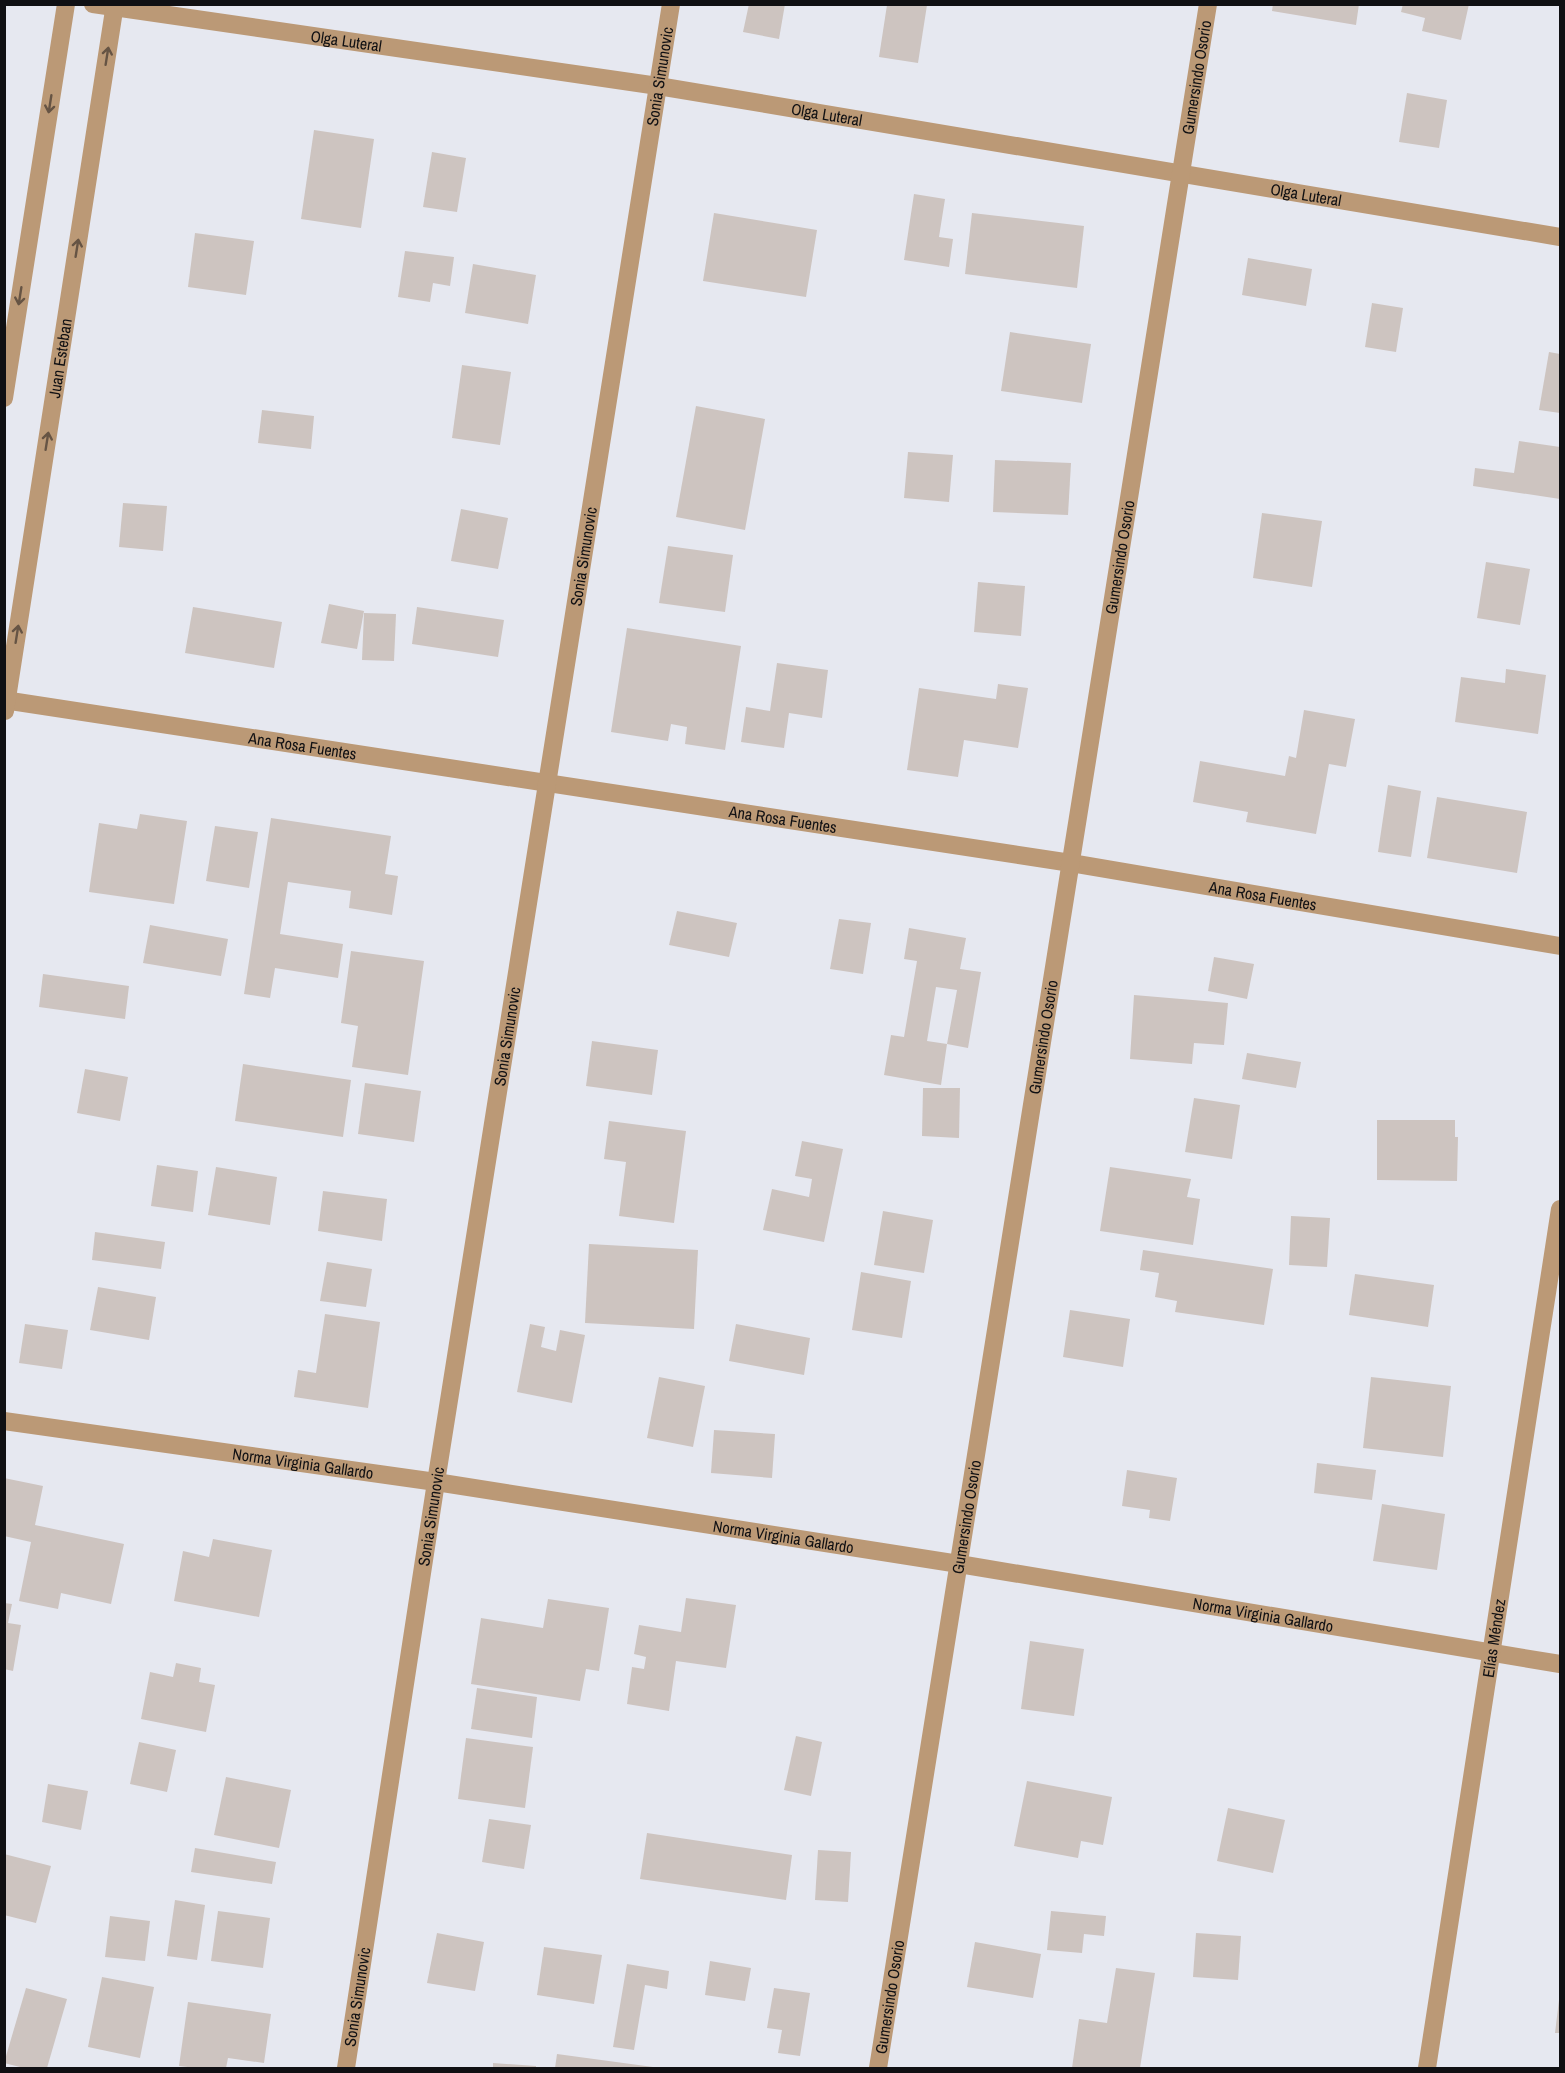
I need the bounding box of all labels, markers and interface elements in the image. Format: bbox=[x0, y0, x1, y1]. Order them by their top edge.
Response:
street label: Gumersindo Osorio bbox=[1176, 19, 1216, 136]
street label: Olga Luteral bbox=[309, 25, 383, 57]
street label: Sonia Simunovic bbox=[641, 25, 678, 128]
one-way arrow bbox=[101, 46, 112, 66]
one-way arrow bbox=[45, 93, 56, 113]
street label: Olga Luteral bbox=[790, 97, 864, 131]
street label: Olga Luteral bbox=[1269, 178, 1343, 211]
one-way arrow bbox=[71, 239, 82, 259]
one-way arrow bbox=[15, 286, 26, 306]
street label: Juan Esteban bbox=[43, 317, 77, 400]
one-way arrow bbox=[41, 432, 52, 452]
street label: Gumersindo Osorio bbox=[1100, 499, 1140, 616]
street label: Sonia Simunovic bbox=[564, 505, 602, 608]
one-way arrow bbox=[11, 624, 22, 644]
street label: Ana Rosa Fuentes bbox=[246, 726, 358, 765]
street label: Ana Rosa Fuentes bbox=[727, 800, 838, 838]
street label: Ana Rosa Fuentes bbox=[1206, 875, 1318, 916]
street label: Gumersindo Osorio bbox=[1023, 978, 1063, 1096]
street label: Sonia Simunovic bbox=[488, 985, 526, 1088]
street label: Norma Virginia Gallardo bbox=[231, 1442, 375, 1484]
street label: Gumersindo Osorio bbox=[946, 1458, 986, 1576]
street label: Sonia Simunovic bbox=[412, 1465, 449, 1568]
street label: Norma Virginia Gallardo bbox=[712, 1515, 855, 1558]
street label: Norma Virginia Gallardo bbox=[1191, 1592, 1335, 1637]
street label: Elías Méndez bbox=[1477, 1597, 1511, 1679]
street label: Gumersindo Osorio bbox=[869, 1938, 909, 2056]
street label: Sonia Simunovic bbox=[338, 1945, 375, 2048]

